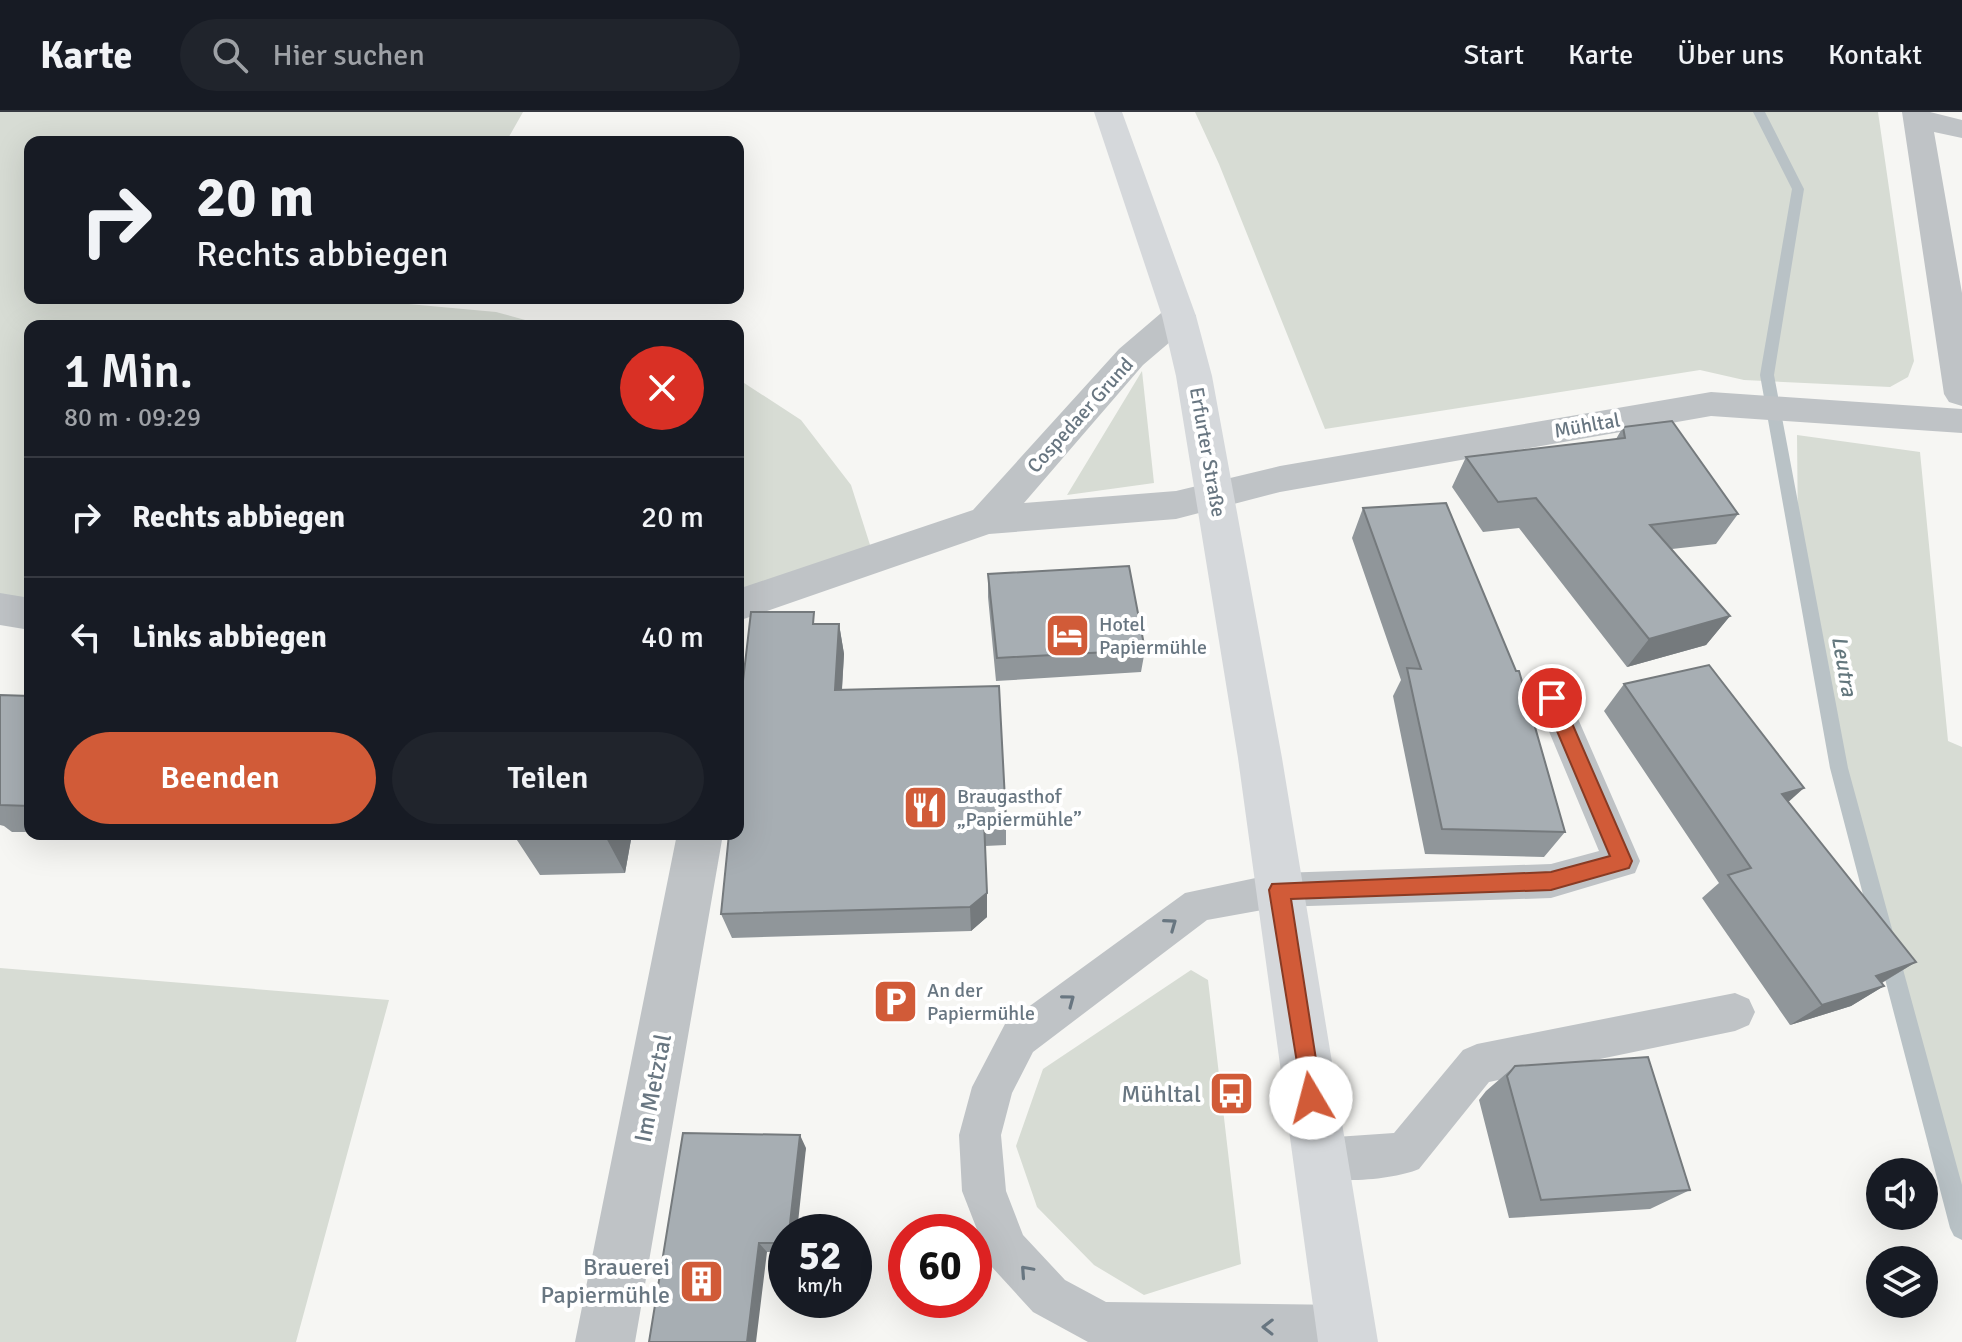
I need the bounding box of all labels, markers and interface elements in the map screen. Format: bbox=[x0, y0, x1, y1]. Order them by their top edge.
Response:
search box bbox=[180, 19, 740, 91]
text: Karte bbox=[40, 32, 132, 79]
icon: search bbox=[208, 33, 252, 77]
text: Hier suchen bbox=[272, 37, 425, 74]
text: Start bbox=[1464, 38, 1524, 72]
text: Karte bbox=[1568, 38, 1633, 72]
text: Über uns bbox=[1677, 38, 1784, 72]
text: Kontakt bbox=[1828, 38, 1922, 72]
text: 20 m bbox=[196, 163, 314, 232]
icon: right bbox=[64, 168, 168, 272]
text: Rechts abbiegen bbox=[196, 232, 449, 277]
text: 1 Min. bbox=[64, 342, 193, 401]
button: close bbox=[620, 346, 704, 430]
street label: Cospedaer Grund bbox=[1022, 352, 1139, 478]
street label: Erfurter Straße bbox=[1184, 385, 1231, 519]
text: 80 m · 09:29 bbox=[64, 402, 201, 434]
street label: Mühltal bbox=[1552, 407, 1622, 444]
icon: right bbox=[64, 495, 108, 539]
text: Rechts abbiegen bbox=[132, 499, 345, 536]
text: 20 m bbox=[641, 499, 704, 536]
hotel icon: Hotel Papiermühle bbox=[1044, 612, 1092, 660]
place label: Hotel Papiermühle bbox=[1099, 612, 1207, 660]
icon: left bbox=[64, 615, 108, 659]
text: Links abbiegen bbox=[132, 619, 327, 656]
text: 40 m bbox=[641, 619, 704, 656]
water label: Leutra bbox=[1826, 634, 1863, 699]
pin bbox=[1518, 664, 1586, 732]
icon: arrive bbox=[1530, 676, 1574, 720]
button: Beenden bbox=[64, 732, 376, 824]
button: Teilen bbox=[392, 732, 704, 824]
restaurant icon: Braugasthof „Papiermühle” bbox=[902, 784, 950, 832]
place label: Braugasthof „Papiermühle” bbox=[957, 784, 1082, 832]
one-way arrow bbox=[1162, 920, 1177, 934]
parking icon: An der Papiermühle bbox=[872, 977, 920, 1025]
place label: An der Papiermühle bbox=[927, 978, 1035, 1026]
one-way arrow bbox=[1061, 995, 1075, 1009]
street label: Im Metztal bbox=[628, 1031, 678, 1145]
position arrow bbox=[1269, 1056, 1353, 1140]
bus stop icon: Mühltal bbox=[1208, 1070, 1256, 1118]
place label: Mühltal bbox=[1121, 1079, 1201, 1109]
map controls bbox=[1866, 1158, 1938, 1318]
button: sound bbox=[1866, 1158, 1938, 1230]
speed limit sign: 60 bbox=[888, 1214, 992, 1318]
text: 52 bbox=[798, 1231, 842, 1281]
button: layers bbox=[1866, 1246, 1938, 1318]
place label: Brauerei Papiermühle bbox=[541, 1252, 670, 1310]
building icon: Brauerei Papiermühle bbox=[677, 1257, 725, 1305]
one-way arrow bbox=[1022, 1265, 1036, 1280]
text: km/h bbox=[797, 1273, 843, 1298]
one-way arrow bbox=[1261, 1318, 1274, 1336]

